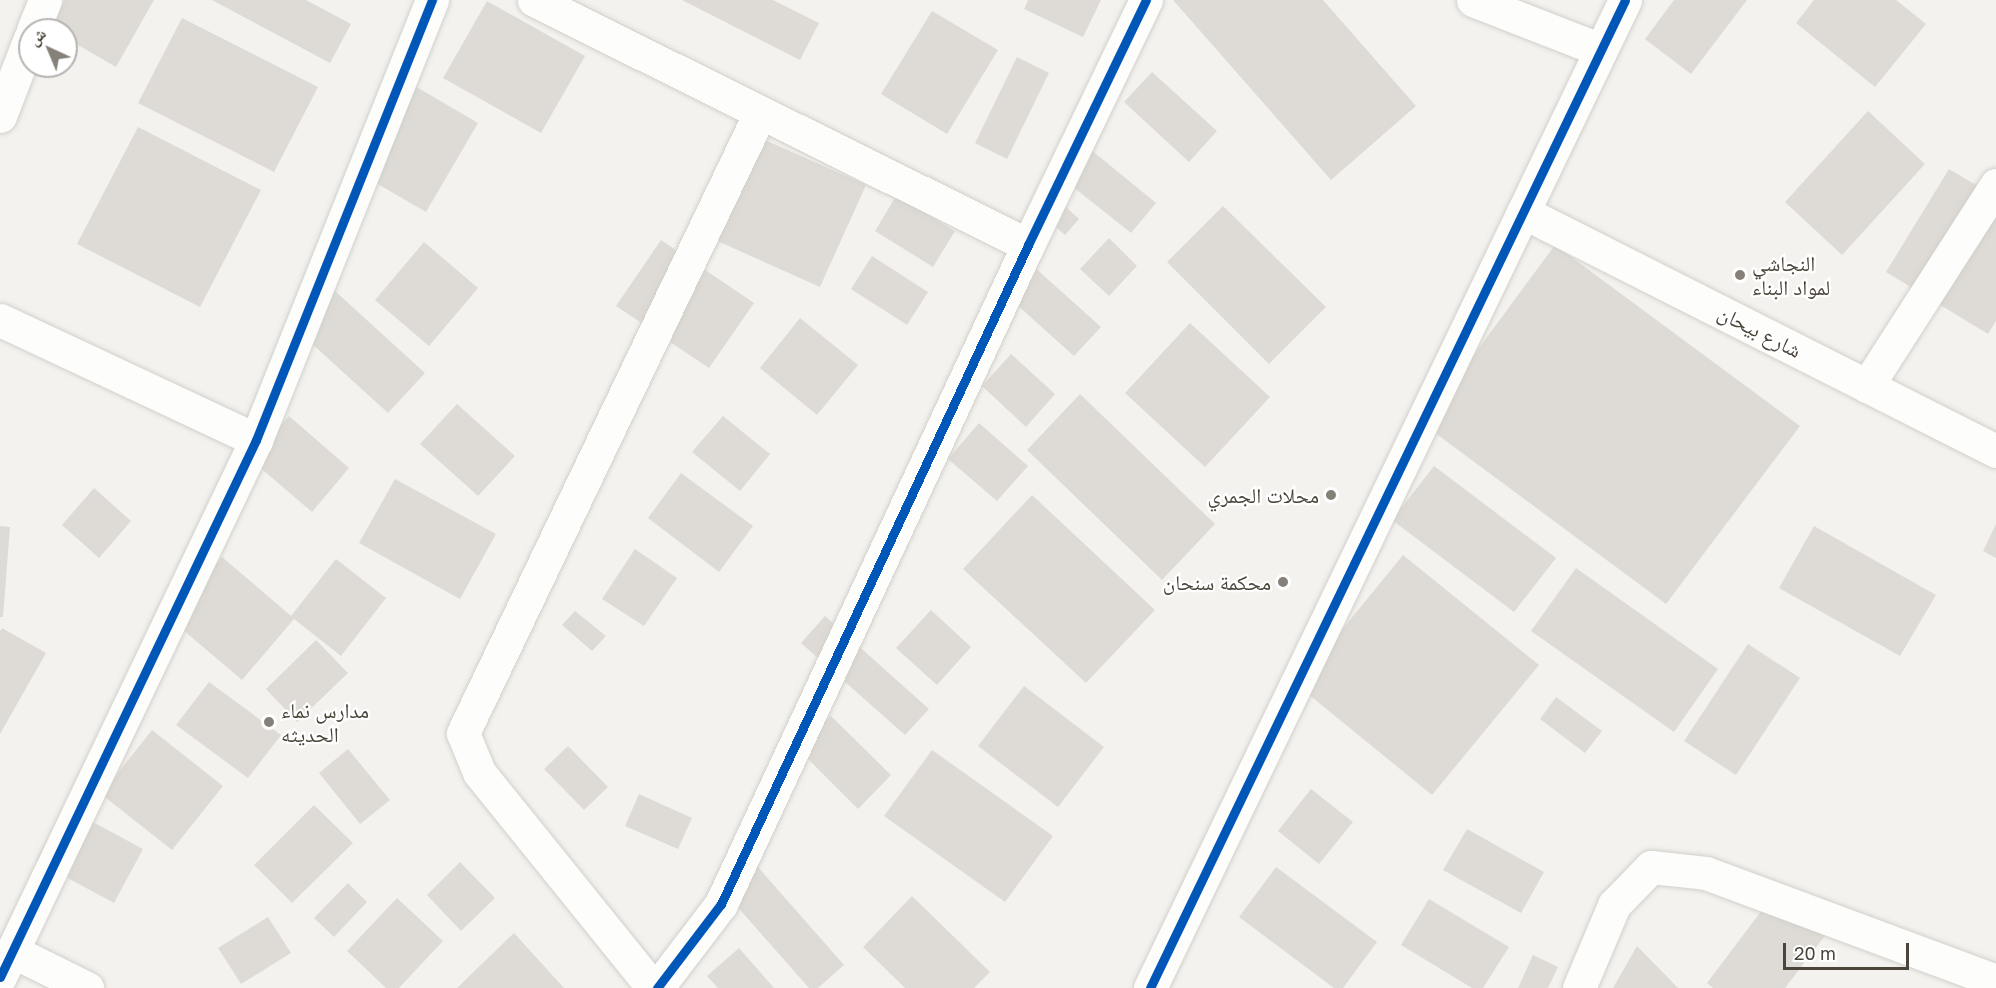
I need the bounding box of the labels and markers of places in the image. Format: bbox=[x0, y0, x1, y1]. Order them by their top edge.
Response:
place label: النجاشي لمواد البناء bbox=[1752, 250, 1830, 300]
marker: النجاشي لمواد البناء bbox=[1733, 268, 1747, 282]
place label: محلات الجمري bbox=[1208, 482, 1319, 508]
marker: محلات الجمري bbox=[1324, 488, 1338, 502]
place label: محكمة سنحان bbox=[1163, 569, 1271, 595]
marker: محكمة سنحان bbox=[1276, 575, 1290, 589]
place label: مدارس نماء الحديثه bbox=[281, 697, 369, 747]
marker: مدارس نماء الحديثه bbox=[262, 715, 276, 729]

